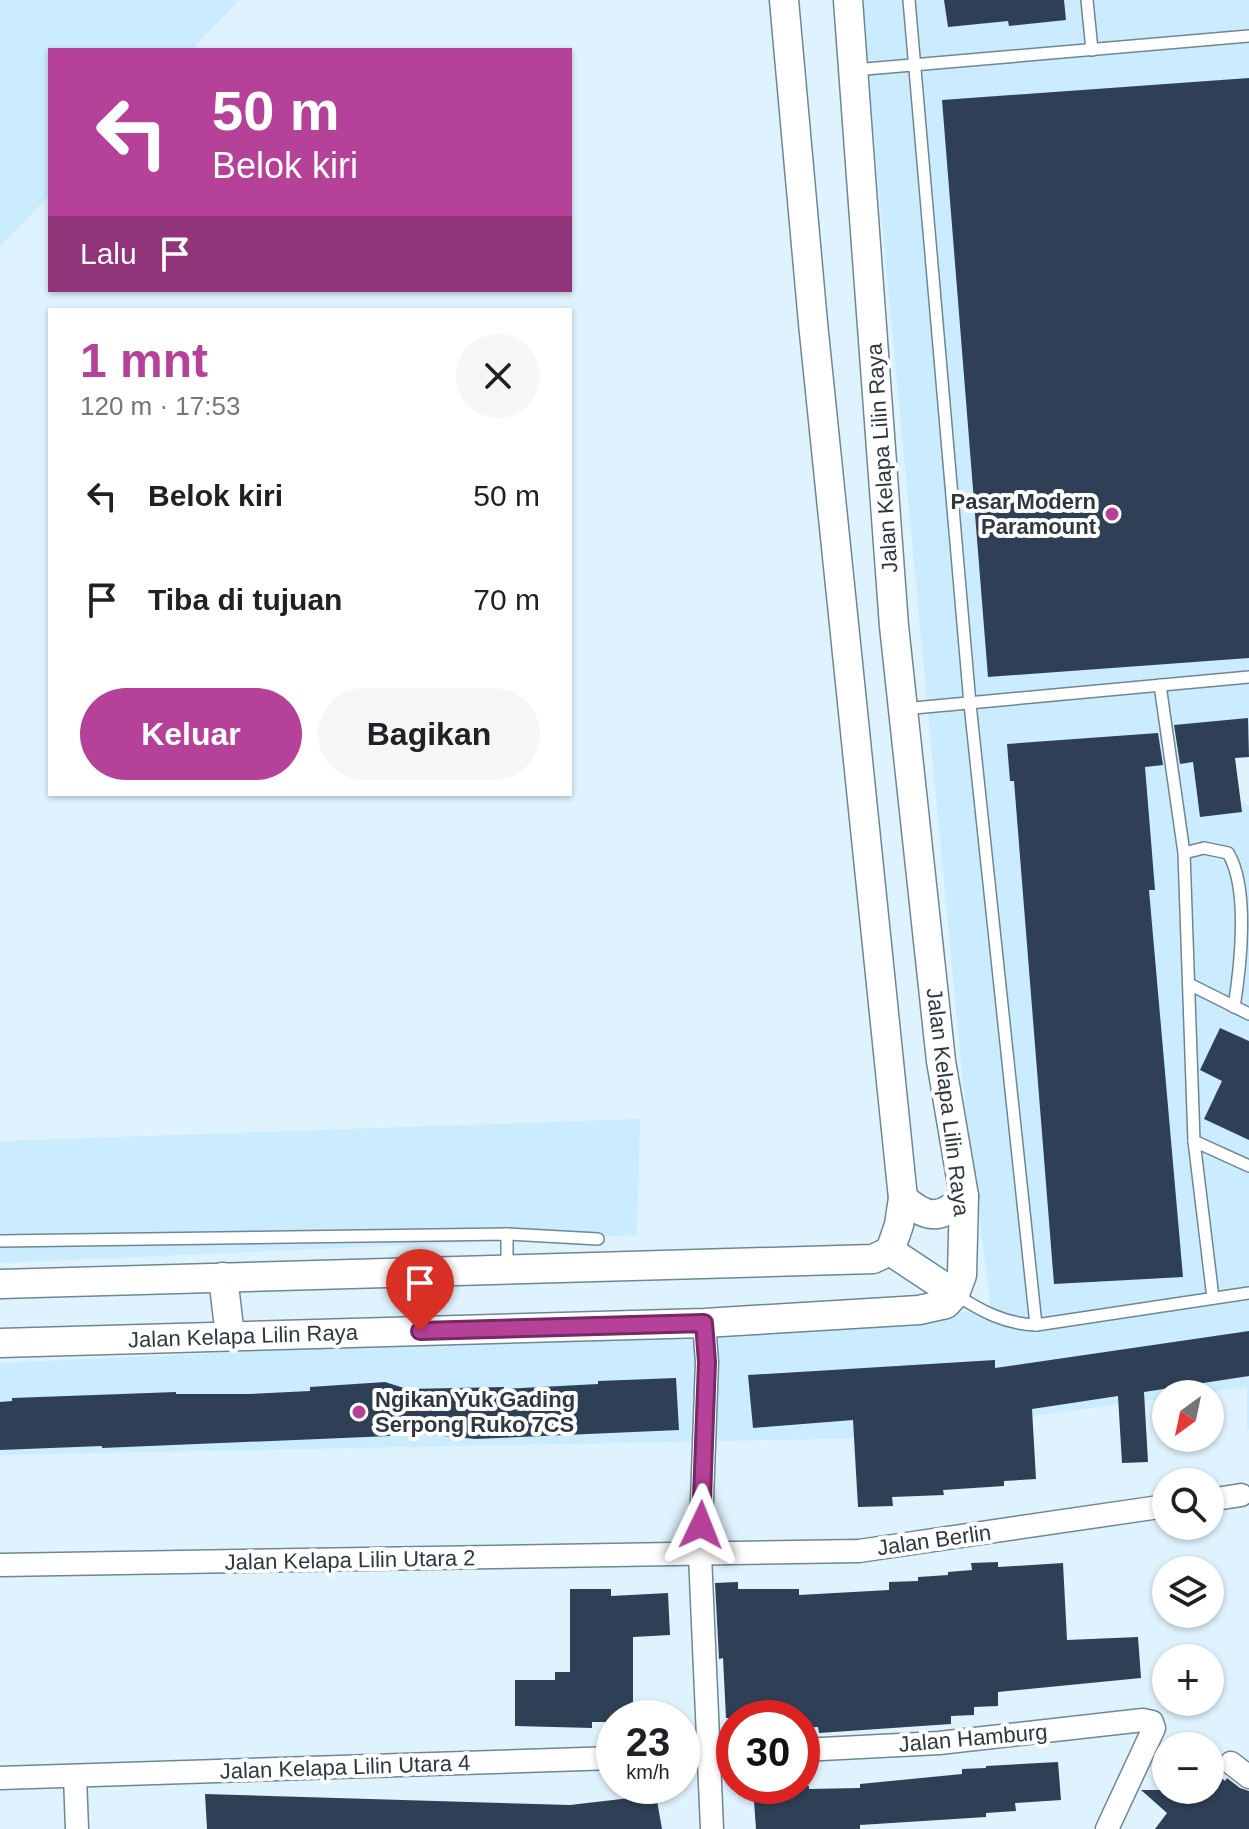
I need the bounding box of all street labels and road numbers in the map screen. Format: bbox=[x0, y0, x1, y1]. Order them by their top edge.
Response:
street label: Jalan Kelapa Lilin Raya bbox=[861, 342, 902, 574]
street label: Jalan Kelapa Lilin Raya bbox=[922, 986, 975, 1218]
street label: Jalan Kelapa Lilin Raya bbox=[128, 1319, 359, 1353]
street label: Jalan Berlin bbox=[875, 1520, 993, 1560]
street label: Jalan Kelapa Lilin Utara 2 bbox=[224, 1545, 476, 1575]
street label: Jalan Hamburg bbox=[898, 1719, 1048, 1757]
street label: Jalan Kelapa Lilin Utara 4 bbox=[219, 1750, 471, 1784]

